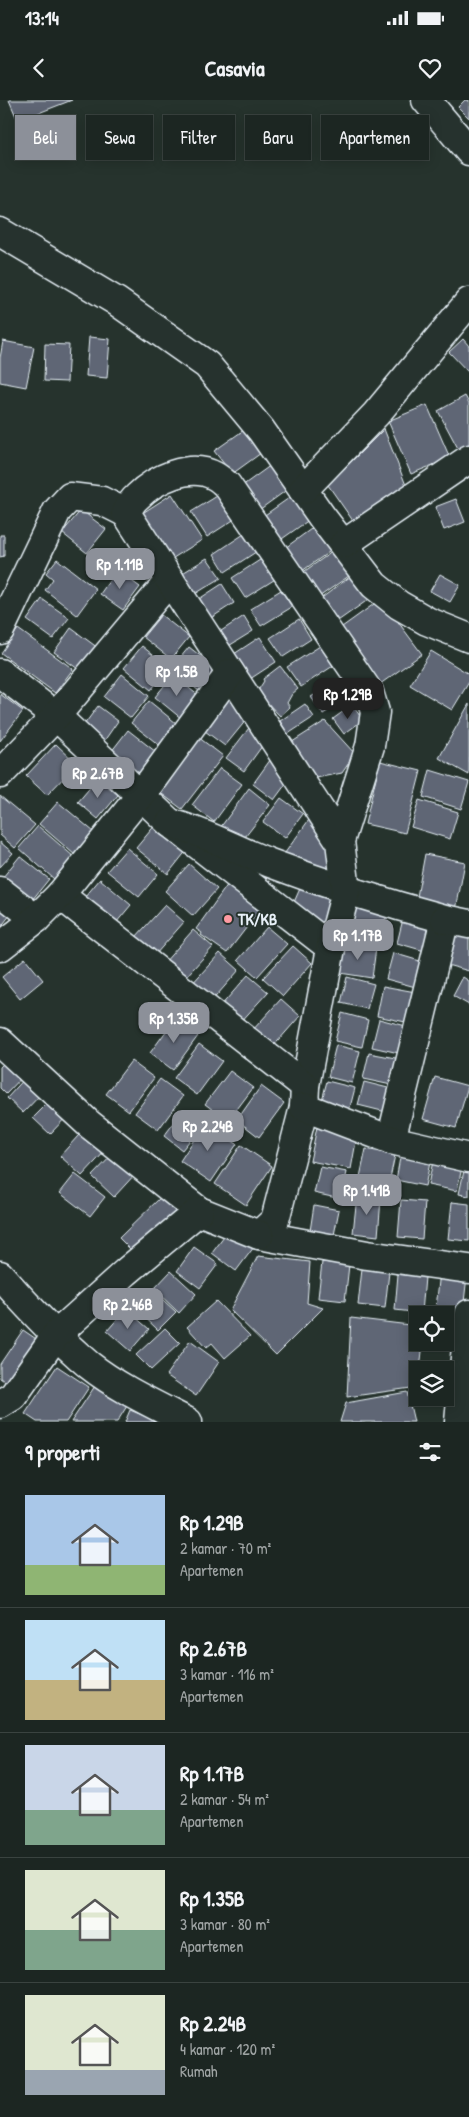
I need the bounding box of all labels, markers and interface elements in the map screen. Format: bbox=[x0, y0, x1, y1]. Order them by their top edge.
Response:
text: 13:14 bbox=[25, 5, 59, 31]
text: Casavia bbox=[204, 53, 265, 83]
icon: back bbox=[25, 54, 53, 82]
icon: heart bbox=[416, 54, 444, 82]
chip: Beli bbox=[15, 115, 76, 160]
chip: Sewa bbox=[86, 115, 153, 160]
chip: Filter bbox=[163, 115, 235, 160]
chip: Baru bbox=[245, 115, 311, 160]
chip: Apartemen bbox=[321, 115, 429, 160]
pin: Rp 1.11B bbox=[68, 548, 172, 590]
text: Rp 1.11B bbox=[97, 553, 143, 575]
pin: Rp 1.5B bbox=[131, 654, 223, 697]
text: Rp 1.5B bbox=[156, 660, 198, 682]
pin: Rp 1.29B bbox=[296, 678, 400, 720]
text: Rp 1.29B bbox=[324, 683, 372, 705]
pin: Rp 2.67B bbox=[46, 756, 150, 799]
text: Rp 2.67B bbox=[72, 762, 124, 784]
place label: TK/KB bbox=[237, 908, 277, 930]
marker: TK/KB bbox=[222, 913, 234, 925]
pin: Rp 1.17B bbox=[306, 918, 410, 961]
text: Rp 1.17B bbox=[334, 924, 382, 946]
pin: Rp 1.35B bbox=[122, 1002, 226, 1044]
text: Rp 1.35B bbox=[149, 1007, 199, 1029]
pin: Rp 2.24B bbox=[156, 1110, 260, 1152]
text: Rp 2.24B bbox=[183, 1115, 233, 1137]
pin: Rp 1.41B bbox=[315, 1174, 419, 1216]
text: Rp 1.41B bbox=[344, 1179, 390, 1201]
pin: Rp 2.46B bbox=[76, 1288, 180, 1330]
text: Rp 2.46B bbox=[103, 1293, 153, 1315]
map controls bbox=[409, 1306, 454, 1406]
button: locate bbox=[409, 1306, 454, 1351]
button: layers bbox=[409, 1361, 454, 1406]
text: 9 properti bbox=[25, 1438, 100, 1467]
icon: filters bbox=[416, 1438, 444, 1466]
text: Rp 1.29B bbox=[180, 1508, 244, 1537]
icon: home bbox=[65, 1515, 125, 1575]
text: 2 kamar · 70 m² bbox=[180, 1537, 271, 1559]
text: Apartemen bbox=[180, 1559, 243, 1581]
text: Rp 2.67B bbox=[180, 1634, 247, 1663]
icon: home bbox=[65, 1640, 125, 1700]
text: 3 kamar · 116 m² bbox=[180, 1663, 274, 1685]
text: Apartemen bbox=[180, 1685, 243, 1707]
text: Rp 1.17B bbox=[180, 1759, 244, 1788]
icon: home bbox=[65, 1765, 125, 1825]
text: 2 kamar · 54 m² bbox=[180, 1788, 269, 1810]
text: Apartemen bbox=[180, 1810, 243, 1832]
text: Rp 1.35B bbox=[180, 1884, 244, 1913]
icon: home bbox=[65, 1890, 125, 1950]
text: 3 kamar · 80 m² bbox=[180, 1913, 270, 1935]
text: Apartemen bbox=[180, 1935, 243, 1957]
text: Rp 2.24B bbox=[180, 2009, 246, 2038]
icon: home bbox=[65, 2015, 125, 2075]
text: 4 kamar · 120 m² bbox=[180, 2038, 275, 2060]
text: Rumah bbox=[180, 2060, 218, 2082]

